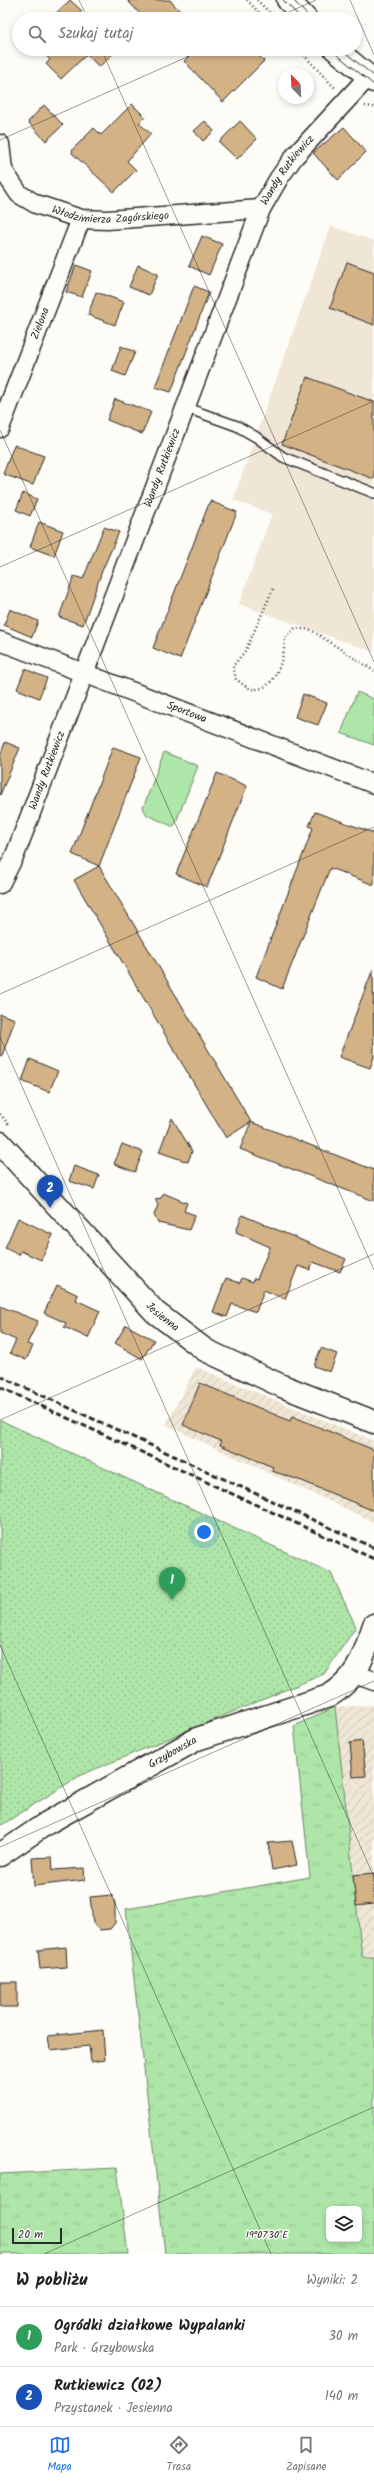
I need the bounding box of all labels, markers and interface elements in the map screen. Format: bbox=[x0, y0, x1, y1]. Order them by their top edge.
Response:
search box bbox=[12, 12, 362, 56]
text: Szukaj tutaj bbox=[58, 22, 133, 46]
icon: search bbox=[26, 23, 48, 45]
north arrow bbox=[278, 68, 314, 104]
street label: Wandy Rutkiewicz bbox=[256, 131, 319, 209]
street label: Włodzimierza Zagórskiego bbox=[49, 201, 170, 229]
street label: Zielona bbox=[26, 305, 55, 342]
street label: Wandy Rutkiewicz bbox=[139, 426, 186, 510]
street label: Sportowa bbox=[164, 697, 209, 728]
street label: Wandy Rutkiewicz bbox=[24, 728, 70, 813]
pin: 2 bbox=[37, 1175, 63, 1208]
street label: Jesienna bbox=[141, 1298, 183, 1336]
your location bbox=[194, 1522, 214, 1542]
pin: 1 bbox=[159, 1567, 185, 1600]
street label: Grzybowska bbox=[145, 1732, 201, 1774]
map controls bbox=[326, 2206, 362, 2242]
button: layers bbox=[326, 2206, 362, 2242]
scale bar bbox=[12, 2226, 62, 2245]
text: 20 m bbox=[18, 2226, 43, 2244]
text: 19°07'30"E bbox=[246, 2227, 289, 2243]
text: W pobliżu bbox=[16, 2267, 87, 2294]
text: Wyniki: 2 bbox=[307, 2270, 358, 2291]
text: Ogródki działkowe Wypalanki bbox=[54, 2314, 245, 2338]
text: 1 bbox=[27, 2326, 31, 2347]
text: 30 m bbox=[329, 2326, 358, 2347]
text: Park · Grzybowska bbox=[54, 2338, 154, 2359]
text: Rutkiewicz (02) bbox=[54, 2374, 162, 2398]
text: 2 bbox=[25, 2386, 33, 2407]
text: 140 m bbox=[325, 2386, 358, 2407]
text: Przystanek · Jesienna bbox=[54, 2398, 173, 2419]
tab: Mapa bbox=[47, 2434, 72, 2476]
tab: Trasa bbox=[167, 2434, 191, 2476]
tab: Zapisane bbox=[286, 2434, 327, 2476]

